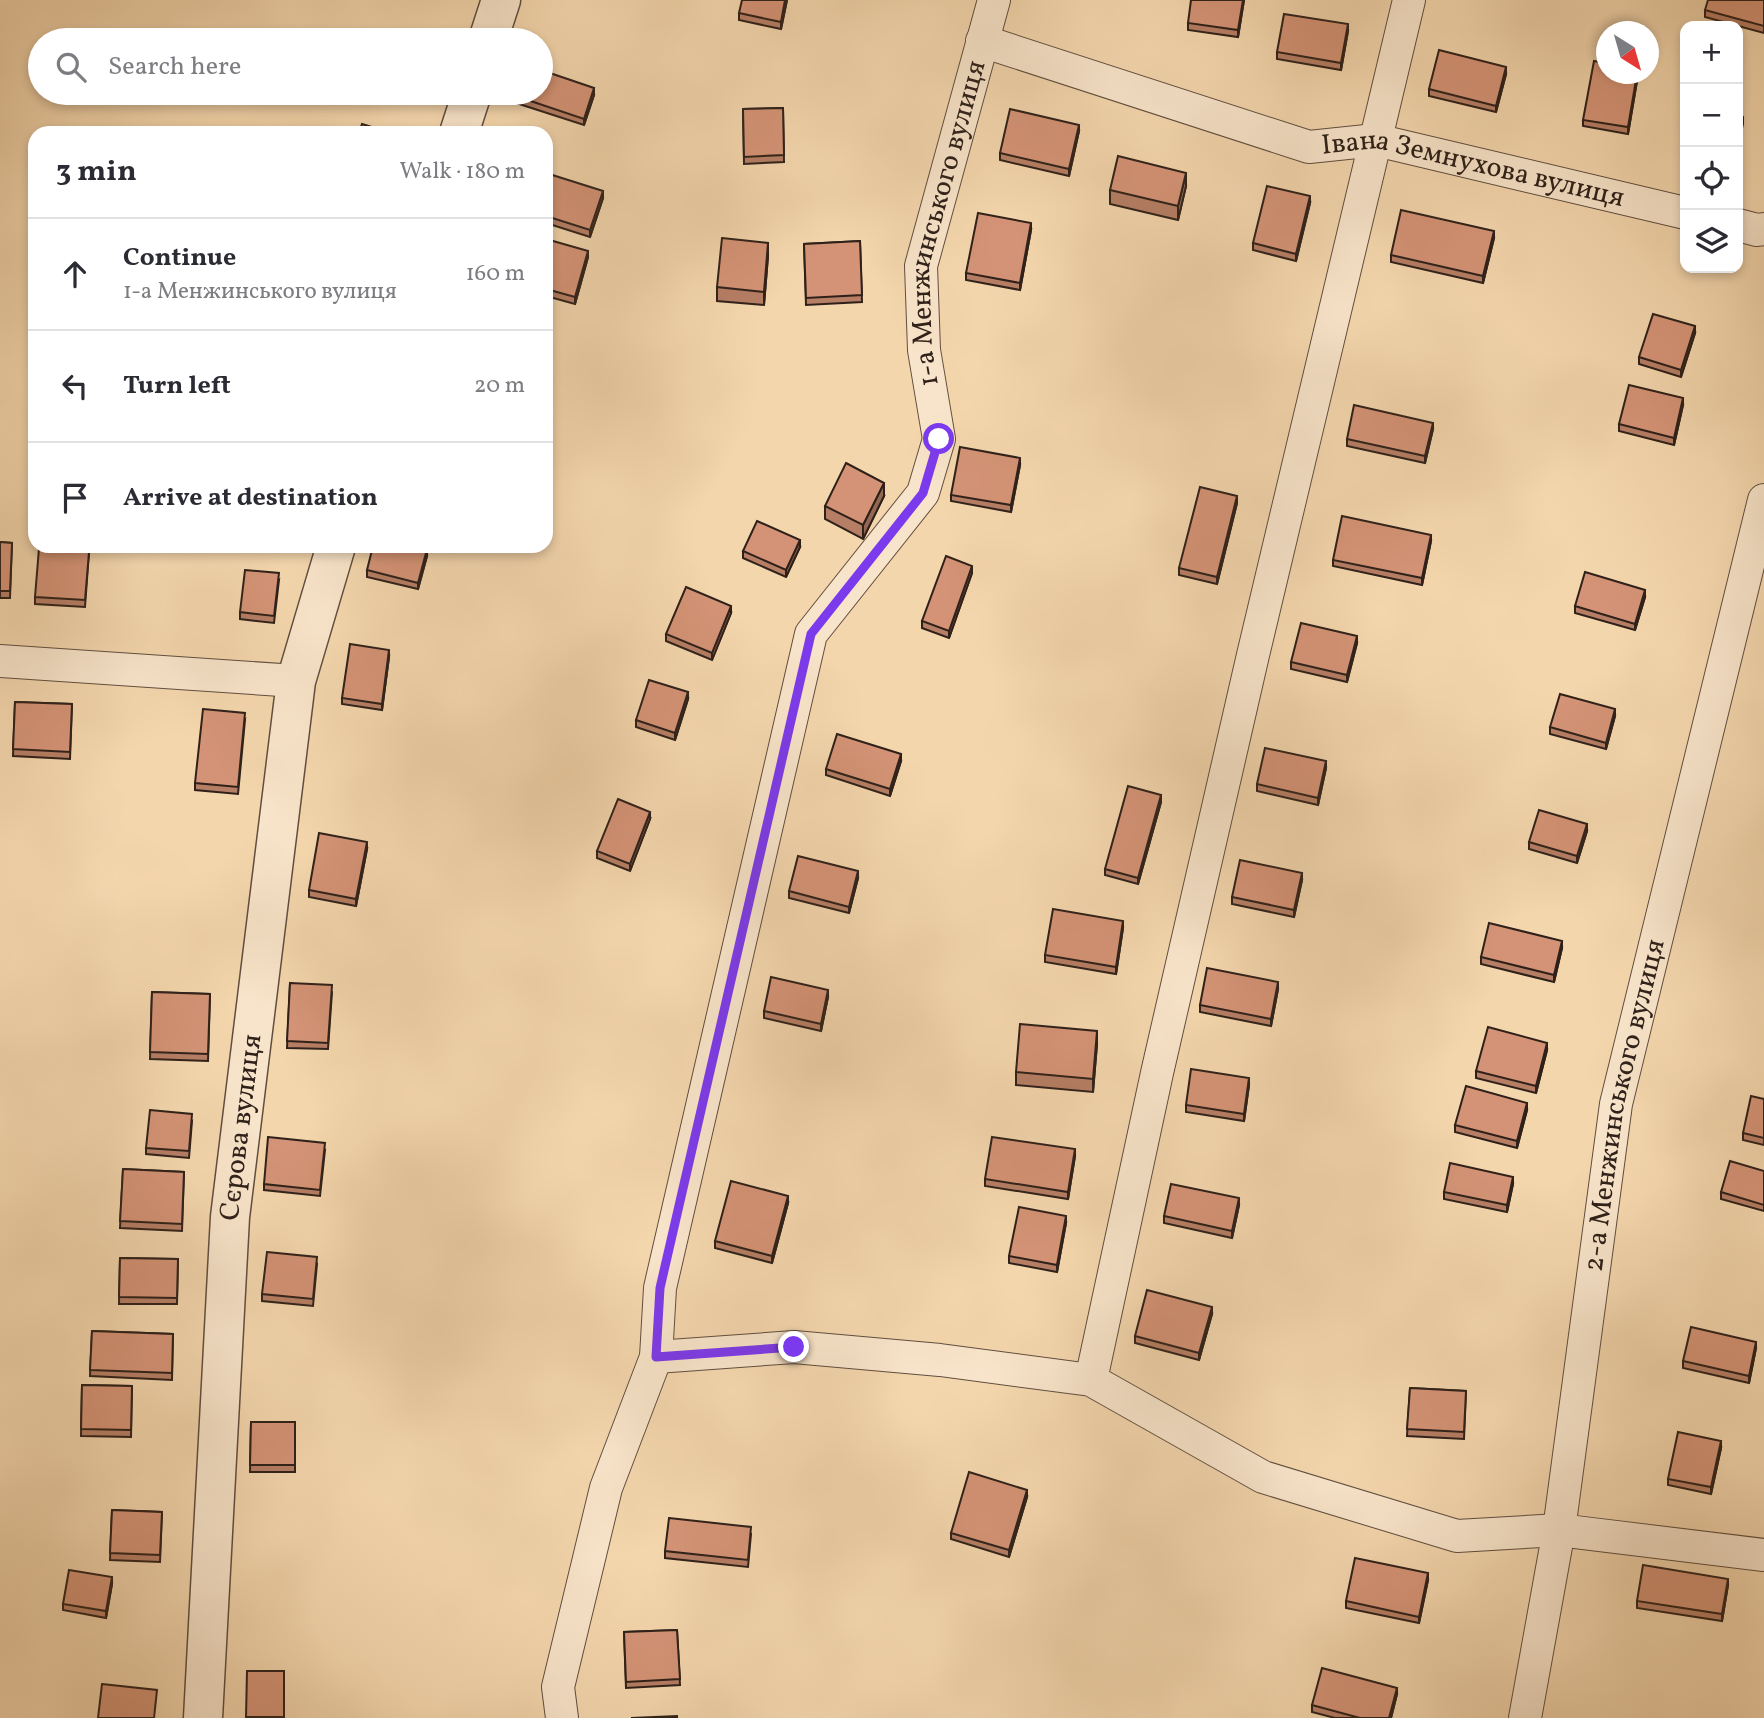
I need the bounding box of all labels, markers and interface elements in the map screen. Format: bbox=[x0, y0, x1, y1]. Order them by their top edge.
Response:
north arrow bbox=[1596, 21, 1659, 84]
map controls bbox=[1680, 21, 1743, 273]
button: + bbox=[1680, 21, 1743, 84]
search box bbox=[28, 28, 553, 105]
icon: search bbox=[52, 48, 90, 86]
text: Search here bbox=[108, 49, 241, 85]
street label: 1-а Менжинського вулиця bbox=[902, 56, 996, 390]
button: − bbox=[1680, 84, 1743, 147]
street label: Івана Земнухова вулиця bbox=[1319, 121, 1628, 218]
button: locate bbox=[1680, 147, 1743, 210]
text: 3 min bbox=[56, 151, 137, 193]
text: Walk · 180 m bbox=[400, 156, 525, 188]
button: layers bbox=[1680, 210, 1743, 273]
text: Continue bbox=[123, 240, 236, 276]
icon: ahead bbox=[56, 255, 94, 293]
text: 160 m bbox=[466, 258, 525, 290]
text: 1-а Менжинського вулиця bbox=[123, 276, 397, 308]
icon: left bbox=[56, 367, 94, 405]
text: Turn left bbox=[123, 368, 231, 404]
text: 20 m bbox=[474, 370, 525, 402]
route start bbox=[923, 423, 954, 454]
icon: arrive bbox=[56, 479, 94, 517]
text: Arrive at destination bbox=[123, 480, 378, 516]
street label: 2-а Менжинського вулиця bbox=[1574, 935, 1675, 1274]
street label: Сєрова вулиця bbox=[210, 1032, 272, 1223]
route end bbox=[778, 1331, 809, 1362]

